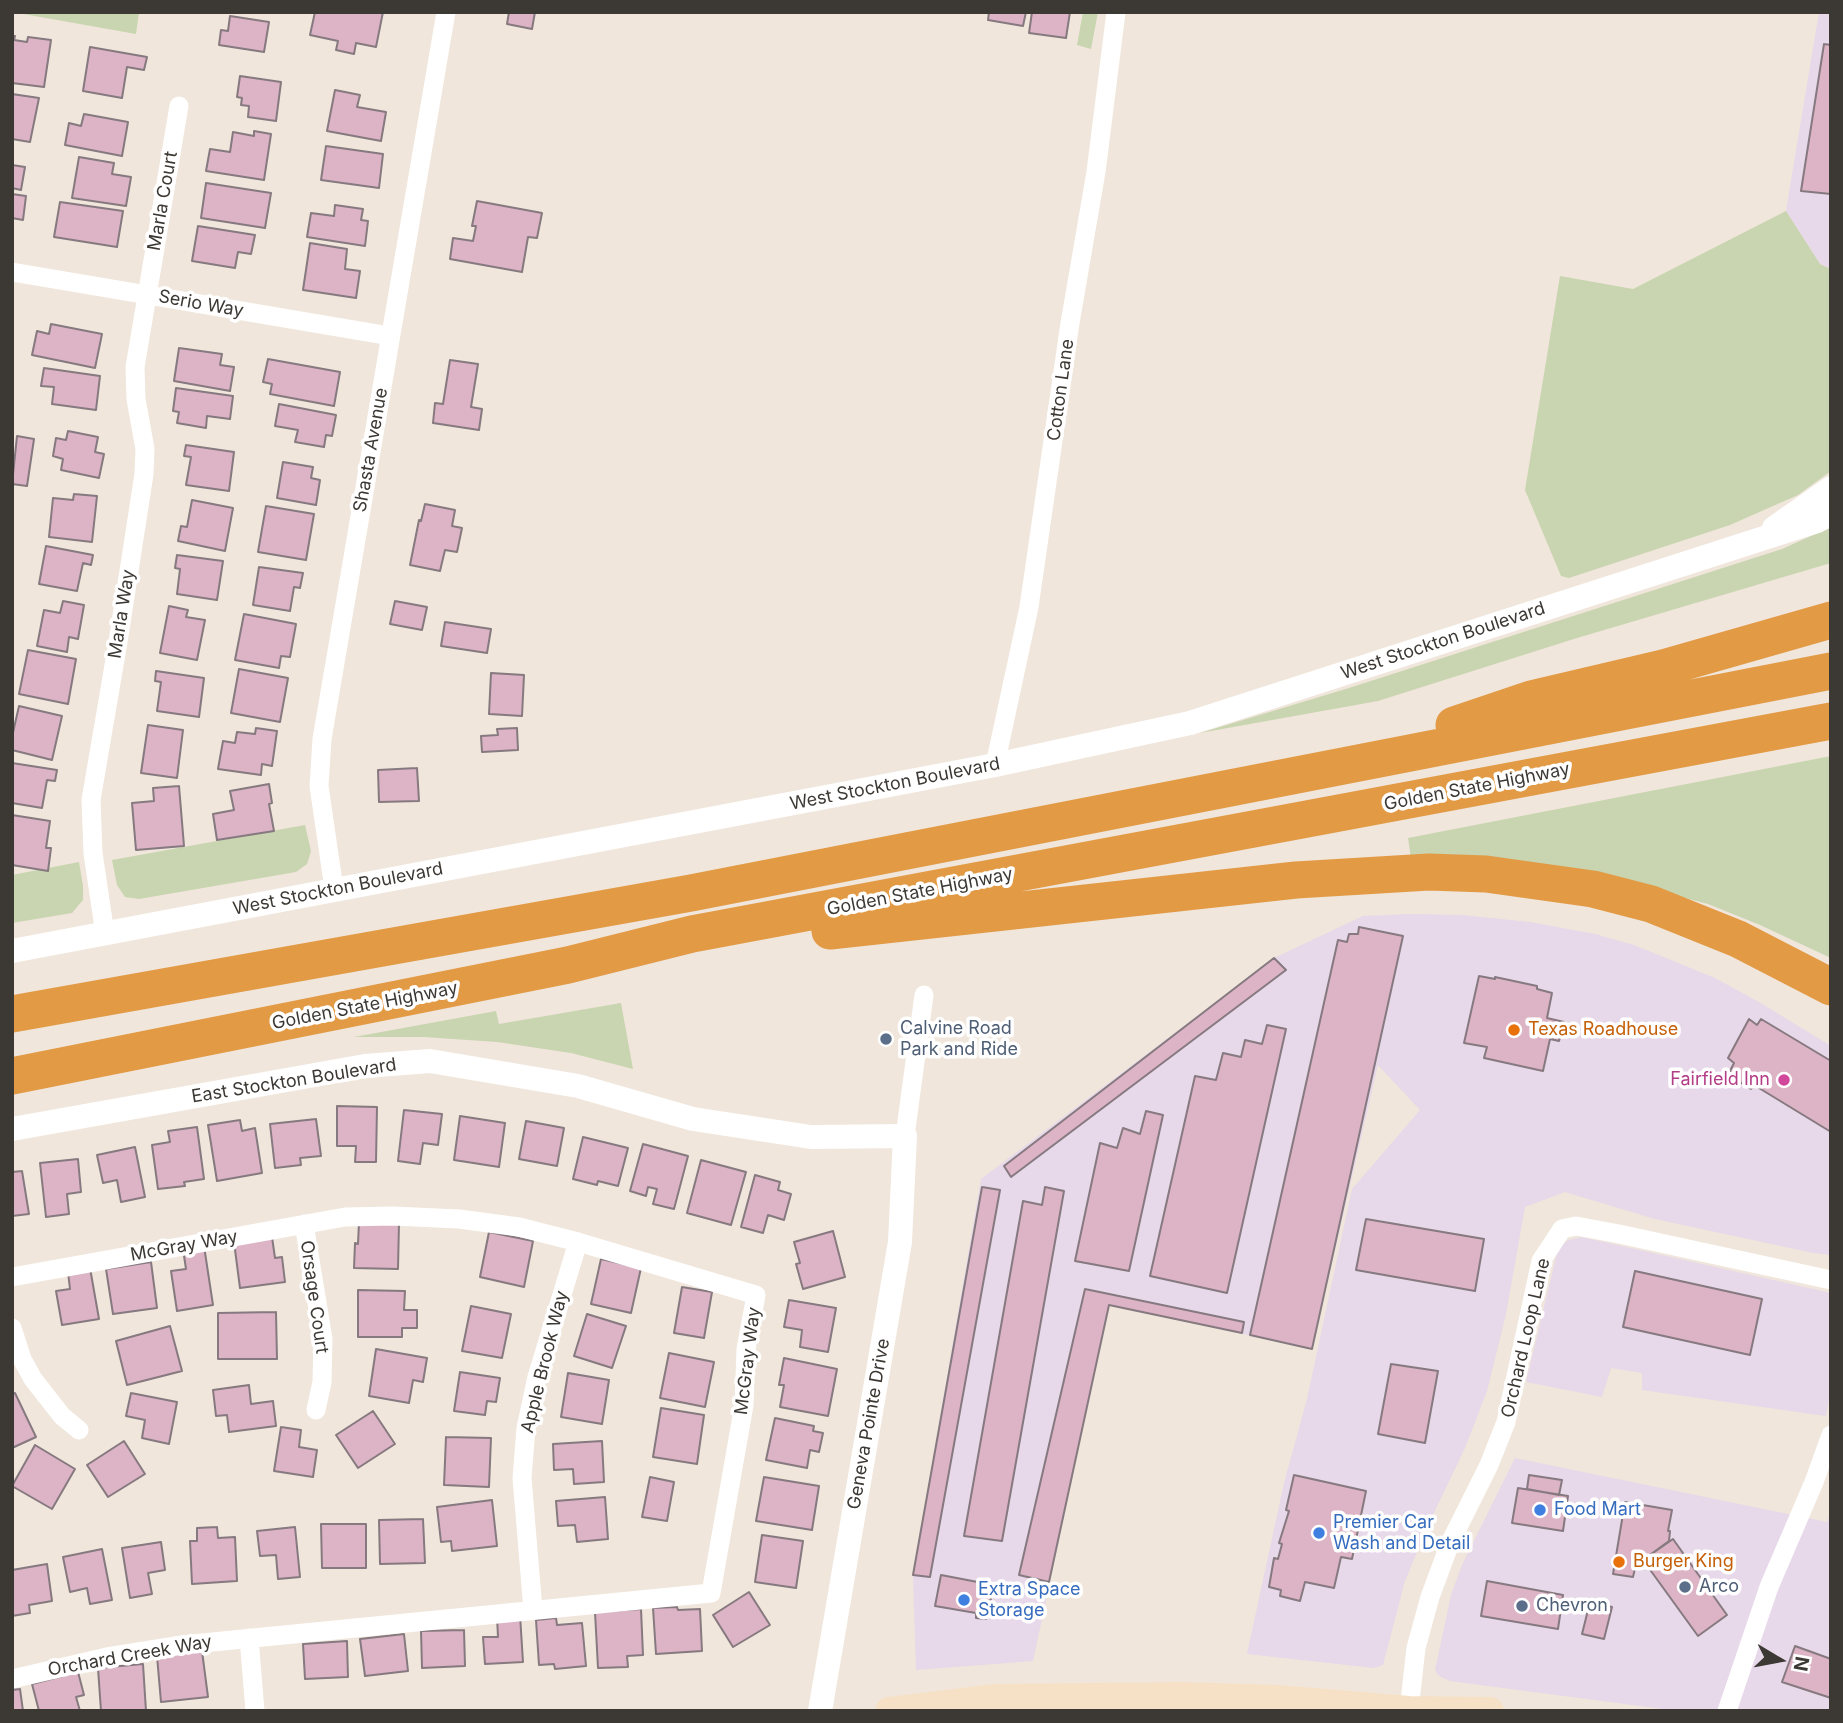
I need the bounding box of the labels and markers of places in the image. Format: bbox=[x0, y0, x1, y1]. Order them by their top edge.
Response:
place label: Calvine Road Park and Ride bbox=[900, 1018, 1018, 1060]
place label: Texas Roadhouse bbox=[1528, 1019, 1678, 1041]
marker: Texas Roadhouse bbox=[1506, 1022, 1522, 1038]
marker: Calvine Road Park and Ride bbox=[878, 1031, 894, 1047]
place label: Fairfield Inn bbox=[1670, 1069, 1770, 1091]
marker: Fairfield Inn bbox=[1776, 1072, 1792, 1088]
place label: Food Mart bbox=[1554, 1499, 1641, 1521]
marker: Food Mart bbox=[1532, 1502, 1548, 1518]
place label: Premier Car Wash and Detail bbox=[1333, 1512, 1470, 1554]
marker: Premier Car Wash and Detail bbox=[1311, 1525, 1327, 1541]
place label: Burger King bbox=[1633, 1551, 1734, 1573]
marker: Burger King bbox=[1611, 1554, 1627, 1570]
place label: Arco bbox=[1699, 1576, 1739, 1598]
place label: Extra Space Storage bbox=[978, 1579, 1080, 1622]
marker: Arco bbox=[1677, 1579, 1693, 1595]
marker: Extra Space Storage bbox=[956, 1592, 972, 1608]
place label: Chevron bbox=[1536, 1595, 1608, 1617]
marker: Chevron bbox=[1514, 1598, 1530, 1614]

